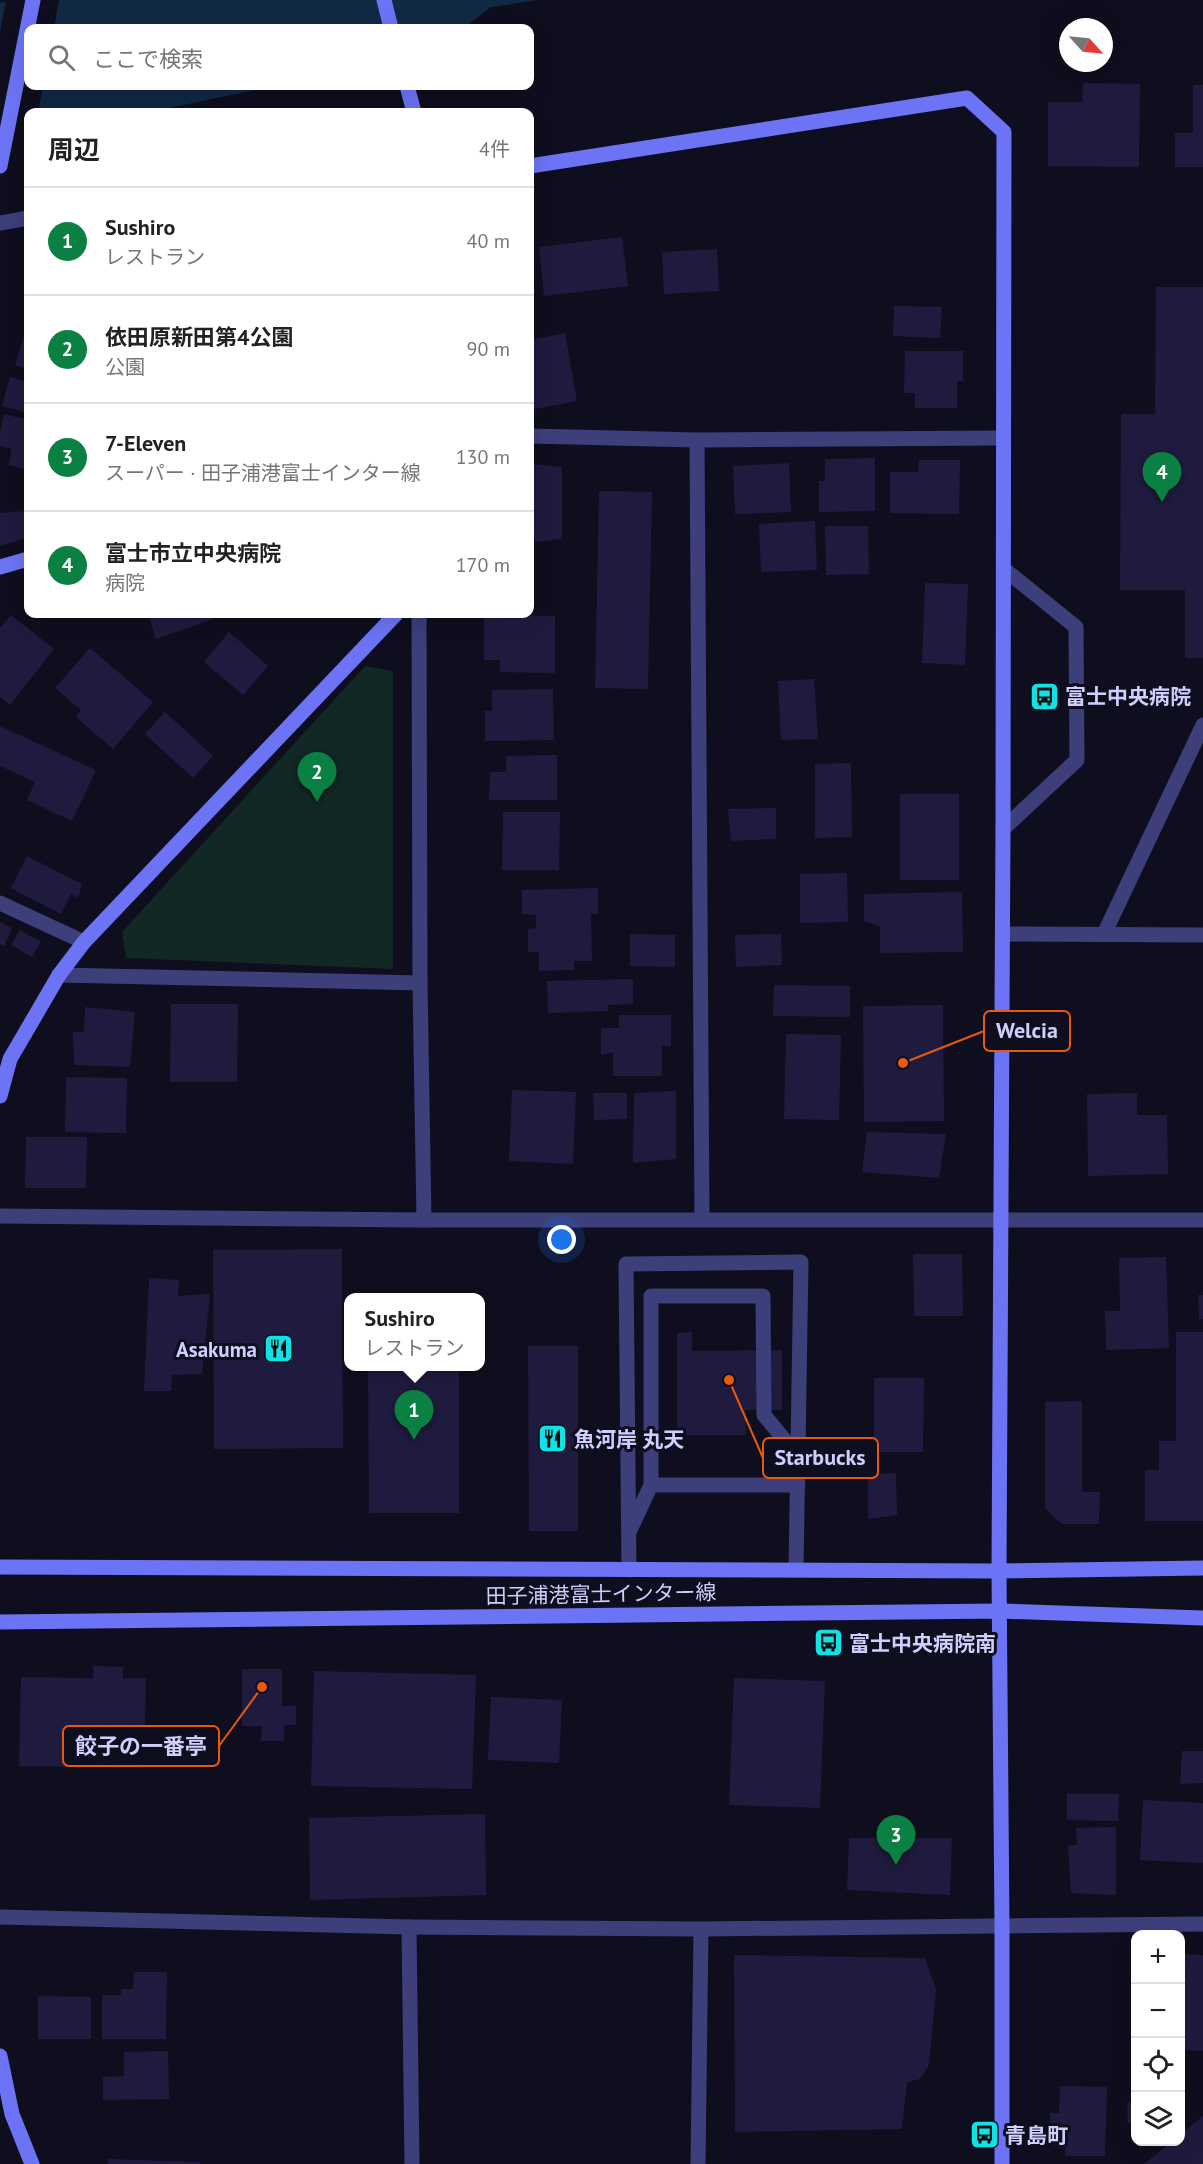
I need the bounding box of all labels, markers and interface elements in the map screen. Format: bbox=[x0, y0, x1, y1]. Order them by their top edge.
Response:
north arrow bbox=[1059, 18, 1113, 72]
search box bbox=[24, 24, 534, 90]
icon: search bbox=[45, 41, 78, 74]
text: ここで検索 bbox=[93, 45, 203, 73]
text: 周辺 bbox=[48, 133, 100, 166]
text: 4件 bbox=[479, 136, 510, 162]
text: Sushiro bbox=[105, 213, 175, 241]
text: 1 bbox=[62, 228, 73, 254]
text: 40 m bbox=[467, 228, 510, 254]
text: レストラン bbox=[105, 244, 205, 270]
text: 依田原新田第4公園 bbox=[105, 323, 293, 351]
text: 2 bbox=[62, 336, 73, 362]
text: 90 m bbox=[467, 336, 510, 362]
text: 公園 bbox=[105, 354, 145, 380]
text: 7-Eleven bbox=[105, 429, 186, 457]
text: 3 bbox=[62, 444, 73, 470]
text: 130 m bbox=[456, 444, 510, 470]
pin: 4 bbox=[1142, 452, 1182, 502]
text: スーパー · 田子浦港富士インター線 bbox=[105, 460, 421, 486]
text: 富士市立中央病院 bbox=[105, 539, 281, 567]
text: 4 bbox=[62, 552, 73, 578]
text: 170 m bbox=[456, 552, 510, 578]
text: 病院 bbox=[105, 570, 145, 596]
bus stop icon: 富士中央病院 bbox=[1028, 680, 1060, 712]
place label: 富士中央病院 bbox=[1065, 683, 1191, 710]
pin: 2 bbox=[298, 752, 336, 802]
callout: Welcia bbox=[984, 1011, 1070, 1051]
text: Welcia bbox=[996, 1016, 1058, 1044]
your location bbox=[547, 1225, 576, 1254]
popup bbox=[344, 1293, 485, 1371]
text: Sushiro bbox=[365, 1304, 435, 1332]
restaurant icon: Asakuma bbox=[262, 1333, 294, 1365]
text: レストラン bbox=[365, 1335, 465, 1361]
place label: Asakuma bbox=[176, 1336, 257, 1363]
pin: 1 bbox=[394, 1390, 434, 1440]
restaurant icon: 魚河岸 丸天 bbox=[537, 1423, 569, 1455]
place label: 魚河岸 丸天 bbox=[574, 1426, 684, 1453]
callout: Starbucks bbox=[763, 1438, 878, 1478]
text: Starbucks bbox=[774, 1443, 866, 1471]
street label: 田子浦港富士インター線 bbox=[485, 1578, 717, 1610]
bus stop icon: 富士中央病院南 bbox=[812, 1627, 844, 1659]
place label: 富士中央病院南 bbox=[849, 1630, 996, 1657]
callout: 餃子の一番亭 bbox=[63, 1726, 219, 1766]
text: 餃子の一番亭 bbox=[75, 1732, 207, 1760]
pin: 3 bbox=[876, 1816, 916, 1865]
map controls bbox=[1131, 1930, 1185, 2146]
button: + bbox=[1131, 1930, 1185, 1984]
button: − bbox=[1131, 1984, 1185, 2038]
button: locate bbox=[1131, 2038, 1185, 2092]
button: layers bbox=[1131, 2092, 1185, 2146]
bus stop icon: 青島町 bbox=[968, 2119, 1000, 2151]
place label: 青島町 bbox=[1005, 2122, 1068, 2149]

